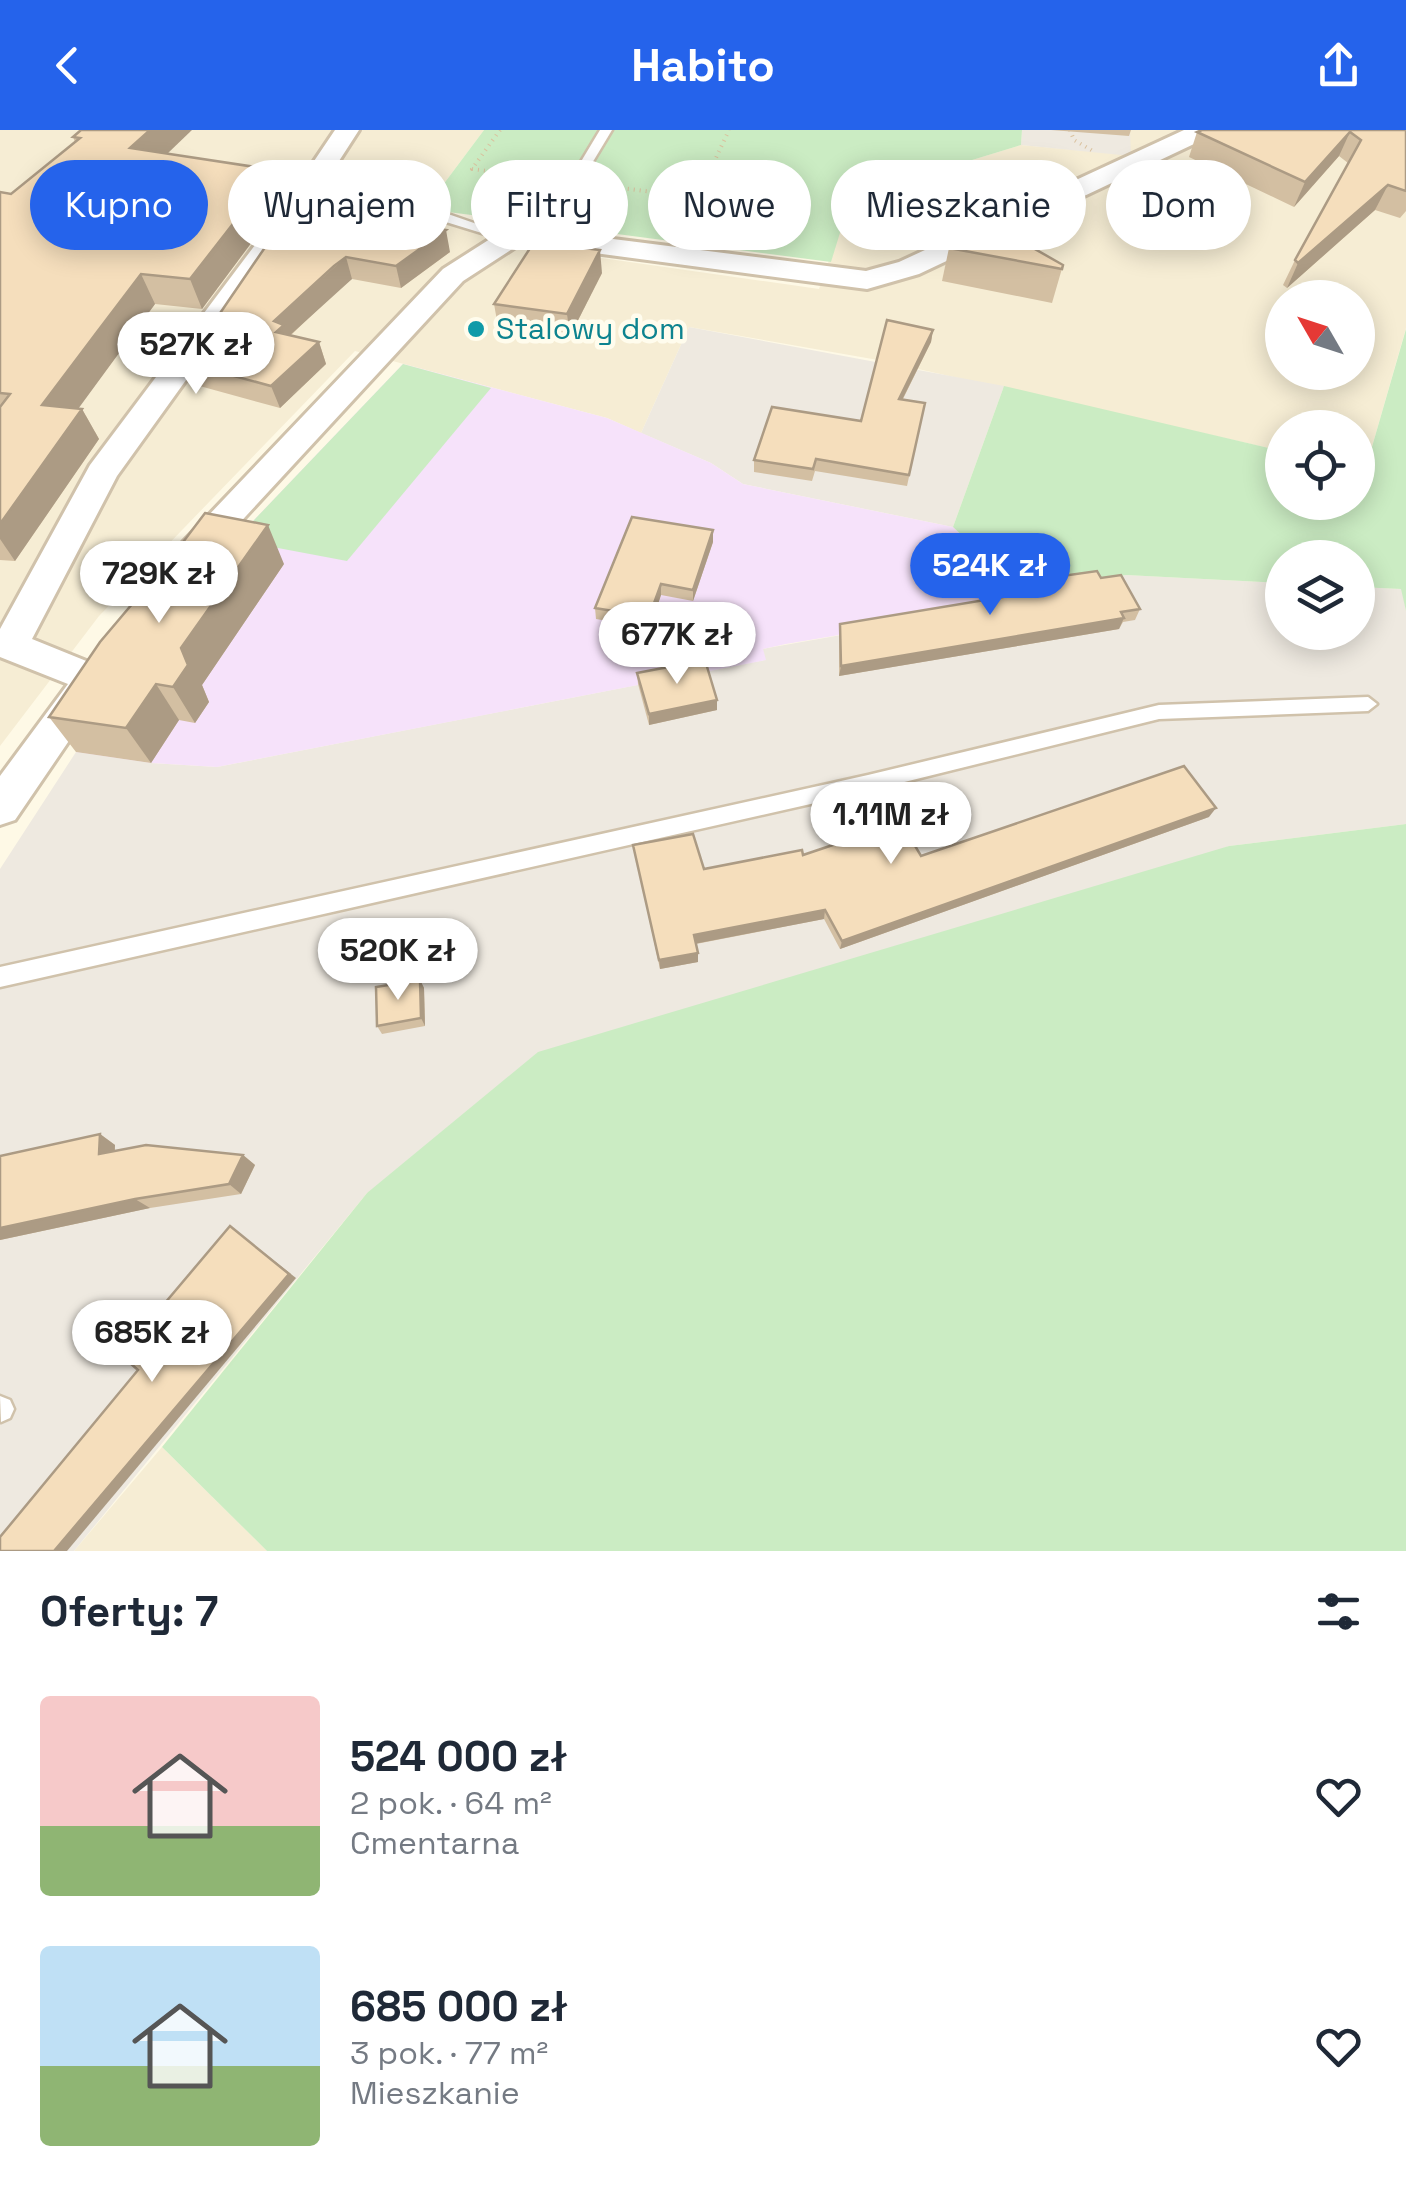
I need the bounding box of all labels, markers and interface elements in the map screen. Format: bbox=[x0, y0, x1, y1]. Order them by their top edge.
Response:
text: Habito bbox=[631, 37, 775, 94]
icon: back bbox=[40, 38, 95, 93]
icon: share bbox=[1311, 38, 1366, 93]
chip: Kupno bbox=[30, 160, 208, 250]
chip: Wynajem bbox=[228, 160, 451, 250]
chip: Filtry bbox=[471, 160, 628, 250]
chip: Nowe bbox=[648, 160, 811, 250]
chip: Mieszkanie bbox=[831, 160, 1086, 250]
chip: Dom bbox=[1106, 160, 1251, 250]
north arrow bbox=[1265, 280, 1375, 390]
map controls bbox=[1265, 280, 1375, 650]
place label: Stalowy dom bbox=[496, 309, 685, 348]
pin: 527K zł bbox=[104, 312, 288, 397]
marker: Stalowy dom bbox=[465, 318, 487, 340]
text: 527K zł bbox=[139, 324, 253, 364]
button: locate bbox=[1265, 410, 1375, 520]
pin: 524K zł bbox=[898, 533, 1082, 618]
button: layers bbox=[1265, 540, 1375, 650]
pin: 729K zł bbox=[67, 541, 251, 626]
text: 524K zł bbox=[932, 545, 1048, 585]
text: 729K zł bbox=[102, 553, 216, 593]
pin: 677K zł bbox=[585, 602, 769, 687]
text: 677K zł bbox=[621, 614, 733, 654]
pin: 1.11M zł bbox=[788, 782, 994, 867]
text: 1.11M zł bbox=[832, 794, 950, 834]
pin: 520K zł bbox=[306, 918, 490, 1003]
text: 520K zł bbox=[340, 930, 456, 970]
pin: 685K zł bbox=[60, 1300, 244, 1385]
text: 685K zł bbox=[94, 1312, 210, 1352]
icon: filters bbox=[1311, 1584, 1366, 1639]
text: Oferty: 7 bbox=[40, 1585, 218, 1638]
text: 524 000 zł bbox=[350, 1730, 568, 1783]
icon: home bbox=[120, 1736, 240, 1856]
icon: heart bbox=[1311, 1769, 1366, 1824]
text: 2 pok. · 64 m² bbox=[350, 1783, 552, 1823]
text: Cmentarna bbox=[350, 1823, 519, 1863]
text: 685 000 zł bbox=[350, 1980, 568, 2033]
icon: home bbox=[120, 1986, 240, 2106]
icon: heart bbox=[1311, 2019, 1366, 2074]
text: 3 pok. · 77 m² bbox=[350, 2033, 548, 2073]
text: Mieszkanie bbox=[350, 2073, 520, 2113]

